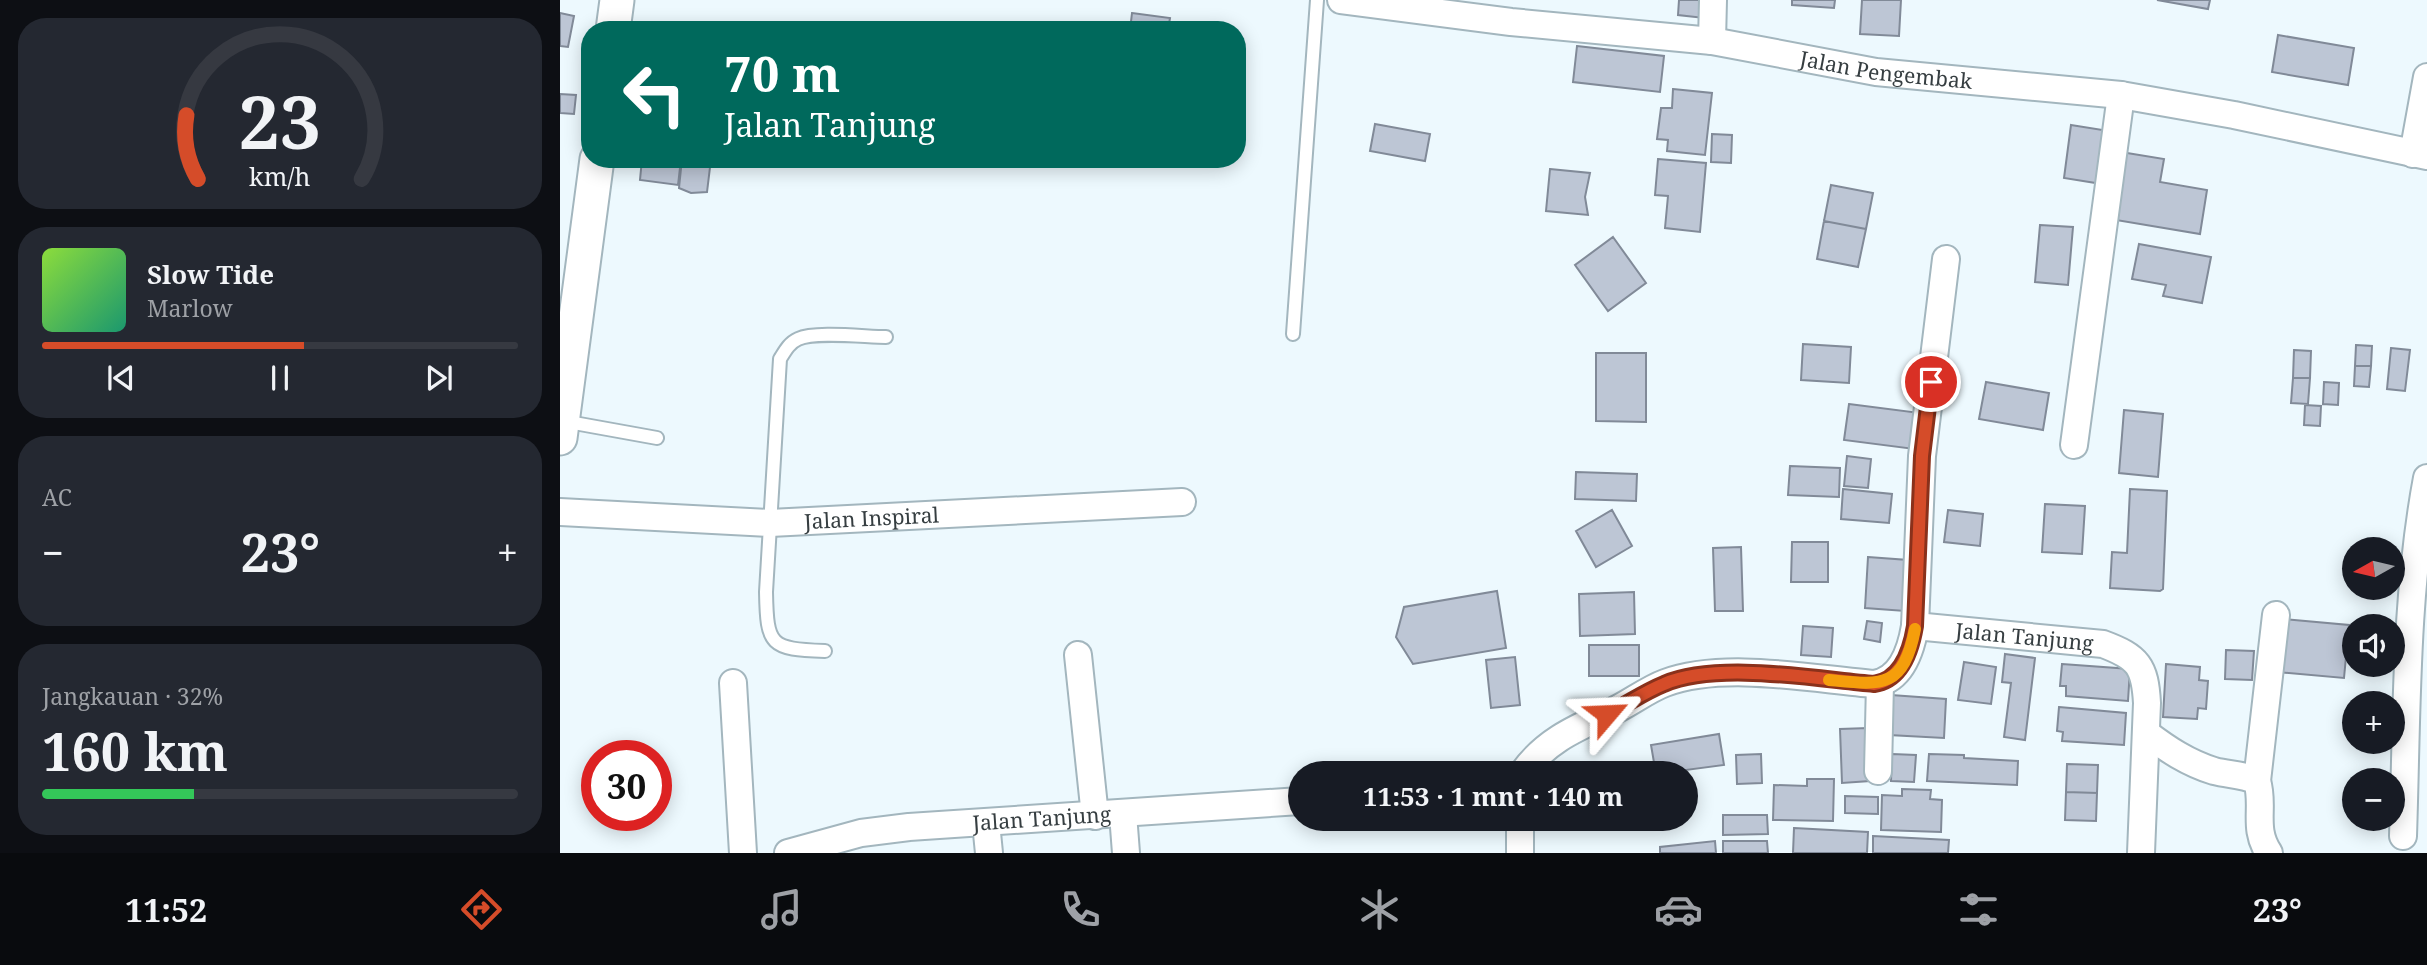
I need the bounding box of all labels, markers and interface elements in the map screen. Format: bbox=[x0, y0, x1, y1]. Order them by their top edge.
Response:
text: 70 m bbox=[724, 40, 840, 106]
street label: Jalan Pengembak bbox=[1797, 44, 1974, 95]
icon: left bbox=[609, 49, 700, 140]
text: 23 bbox=[239, 72, 321, 171]
text: Jalan Tanjung bbox=[724, 103, 935, 146]
text: km/h bbox=[249, 159, 311, 193]
text: Slow Tide bbox=[147, 256, 274, 292]
text: Marlow bbox=[147, 292, 233, 324]
pin bbox=[1901, 352, 1961, 412]
icon: previous bbox=[102, 359, 140, 397]
icon: pause bbox=[261, 359, 299, 397]
icon: next bbox=[420, 359, 458, 397]
icon: arrive bbox=[1912, 363, 1950, 401]
text: AC bbox=[42, 481, 72, 513]
street label: Jalan Inspiral bbox=[803, 500, 940, 535]
text: 23° bbox=[241, 516, 320, 587]
text: − bbox=[42, 526, 64, 578]
text: + bbox=[497, 526, 518, 578]
north arrow bbox=[2342, 537, 2404, 600]
map controls bbox=[2342, 537, 2405, 831]
button: sound bbox=[2342, 614, 2405, 677]
street label: Jalan Tanjung bbox=[1953, 616, 2096, 657]
position arrow bbox=[1570, 677, 1644, 751]
text: Jangkauan · 32% bbox=[42, 680, 223, 712]
button: + bbox=[2342, 691, 2405, 754]
text: 160 km bbox=[42, 715, 228, 786]
speed limit sign: 30 bbox=[581, 740, 672, 831]
button: − bbox=[2342, 768, 2405, 831]
text: 11:53 · 1 mnt · 140 m bbox=[1363, 778, 1623, 814]
street label: Jalan Tanjung bbox=[970, 800, 1113, 837]
icon: directions bbox=[457, 885, 506, 934]
icon: music bbox=[757, 885, 806, 934]
icon: phone bbox=[1056, 885, 1105, 934]
icon: climate bbox=[1355, 885, 1404, 934]
icon: car bbox=[1654, 885, 1703, 934]
icon: filters bbox=[1954, 885, 2003, 934]
text: 11:52 bbox=[125, 888, 207, 931]
text: 23° bbox=[2253, 888, 2302, 931]

